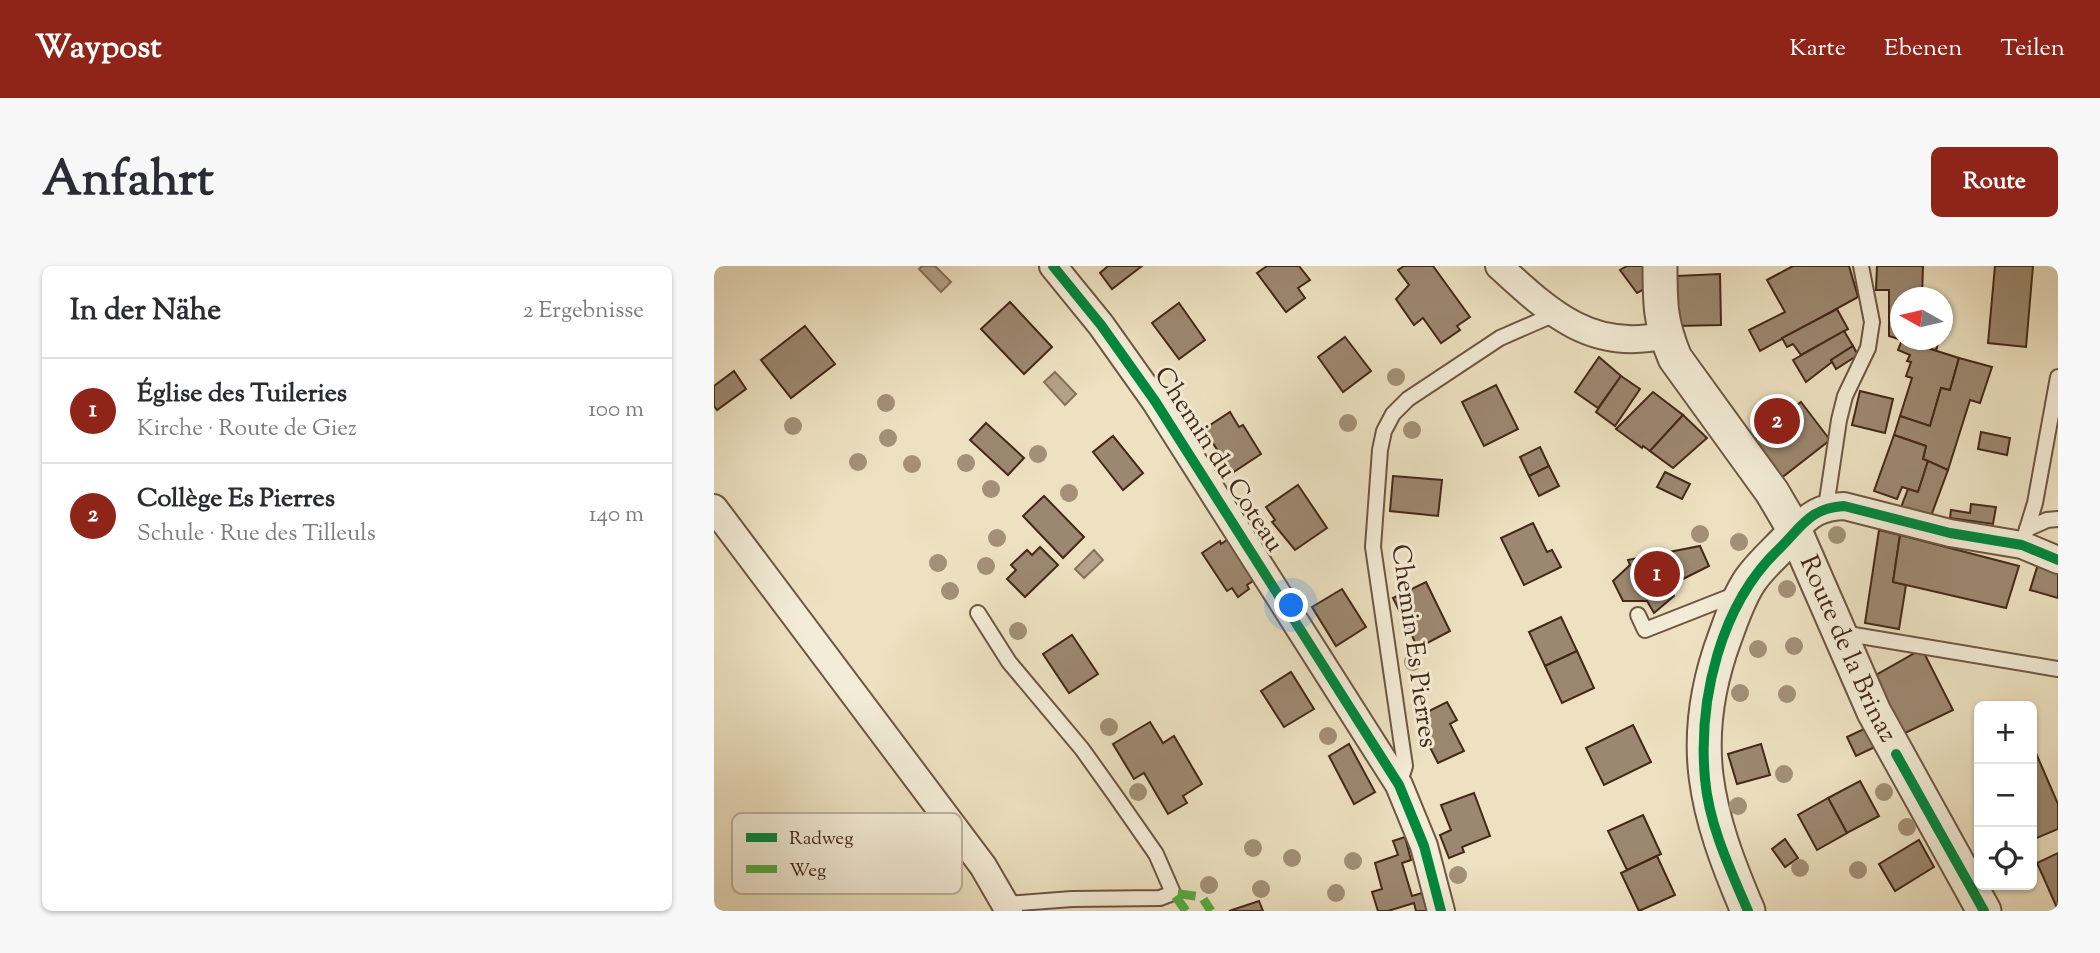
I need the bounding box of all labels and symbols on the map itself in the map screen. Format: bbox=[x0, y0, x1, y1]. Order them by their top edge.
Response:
north arrow bbox=[1890, 287, 1953, 350]
street label: Chemin du Coteau bbox=[1144, 360, 1292, 560]
pin: 2 bbox=[1754, 395, 1800, 447]
street label: Chemin Es Pierres bbox=[1380, 542, 1446, 750]
pin: 1 bbox=[1634, 548, 1680, 600]
street label: Route de la Brinaz bbox=[1789, 550, 1906, 749]
your location bbox=[1274, 588, 1308, 622]
legend bbox=[732, 813, 962, 894]
text: Radweg bbox=[789, 826, 853, 853]
text: Weg bbox=[789, 858, 826, 885]

